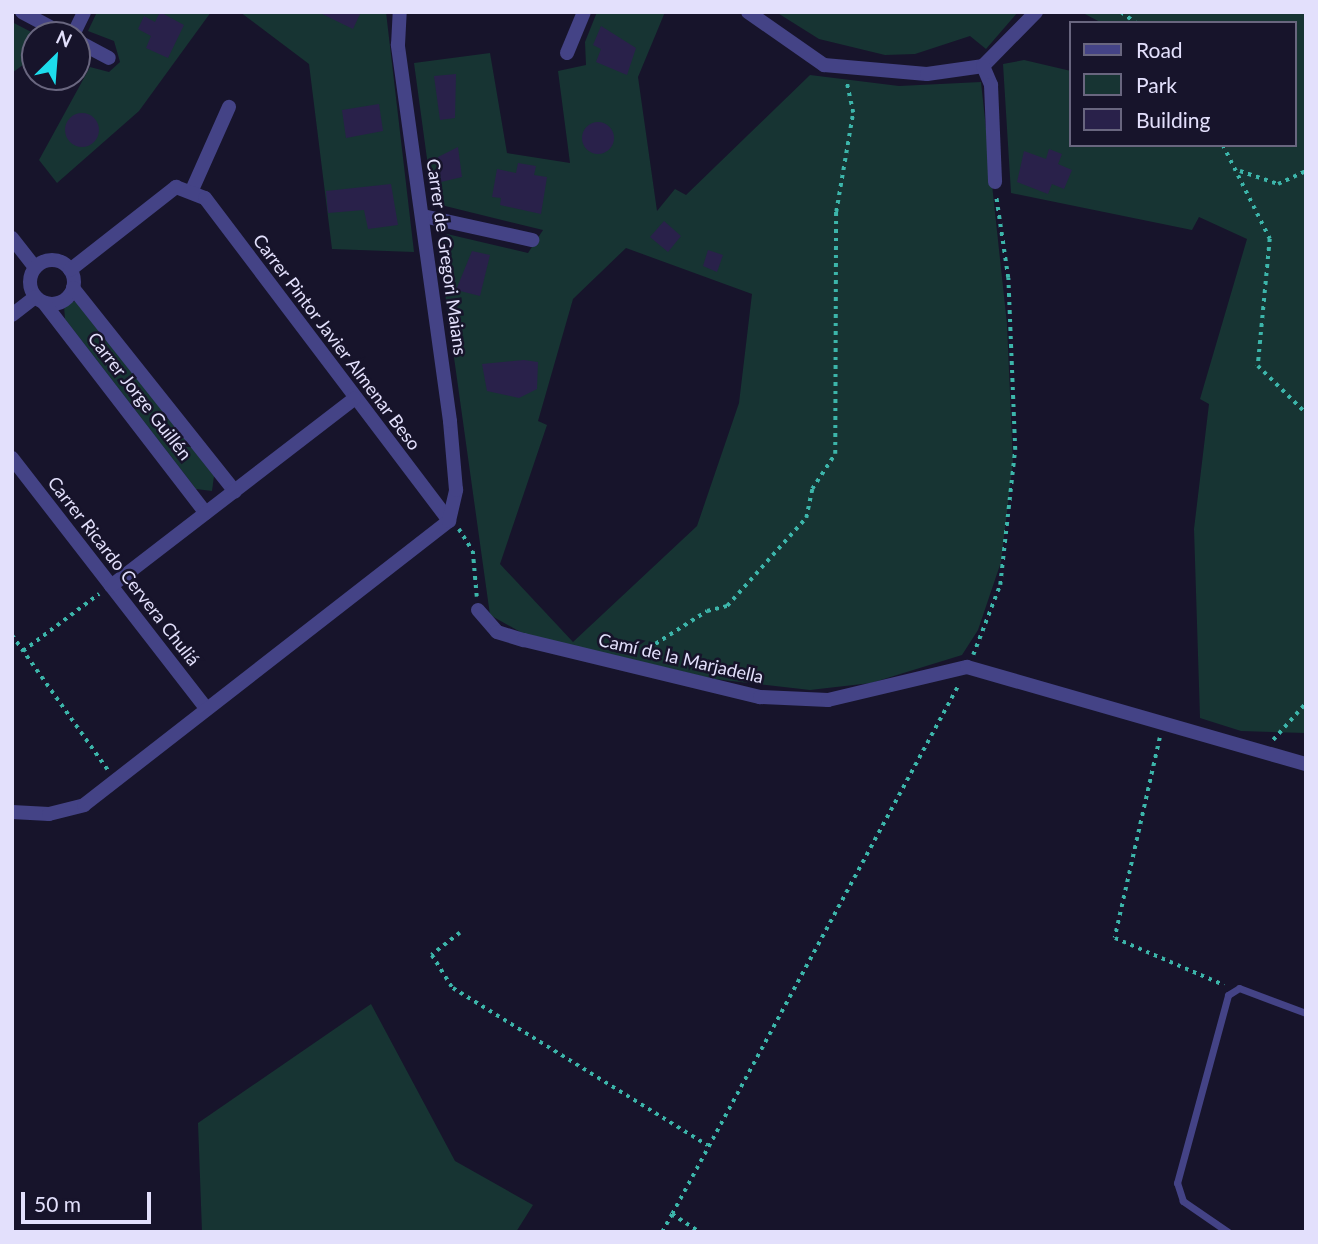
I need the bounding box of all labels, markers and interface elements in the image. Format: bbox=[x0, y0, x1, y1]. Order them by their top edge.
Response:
north arrow bbox=[21, 21, 91, 91]
legend bbox=[1070, 21, 1297, 147]
text: N bbox=[53, 25, 76, 52]
text: Road bbox=[1136, 37, 1183, 62]
text: Park bbox=[1136, 72, 1177, 97]
text: Building bbox=[1136, 107, 1211, 132]
street label: Carrer de Gregori Maians bbox=[422, 157, 472, 357]
street label: Carrer Pintor Javier Almenar Beso bbox=[248, 229, 426, 455]
street label: Carrer Jorge Guillén bbox=[83, 328, 197, 464]
street label: Carrer Ricardo Cervera Chuliá bbox=[43, 472, 205, 670]
street label: Camí de la Marjadella bbox=[596, 628, 766, 688]
scale bar bbox=[24, 1178, 154, 1222]
text: 50 m bbox=[34, 1191, 81, 1216]

